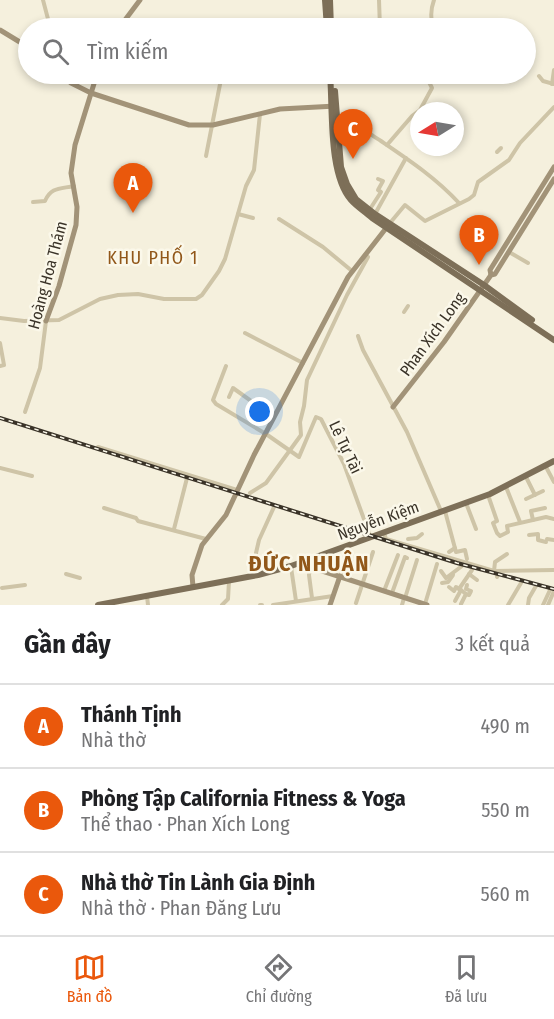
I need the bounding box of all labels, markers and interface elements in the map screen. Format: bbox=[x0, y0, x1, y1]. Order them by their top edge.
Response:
search box bbox=[18, 18, 536, 84]
icon: search bbox=[39, 35, 72, 68]
text: Tìm kiếm bbox=[87, 38, 168, 65]
north arrow bbox=[410, 102, 464, 156]
pin: C bbox=[334, 110, 372, 159]
pin: A bbox=[114, 164, 152, 213]
pin: B bbox=[460, 216, 498, 265]
street label: Hoàng Hoa Thám bbox=[24, 219, 71, 331]
district label: KHU PHỐ 1 bbox=[107, 244, 199, 269]
street label: Phan Xích Long bbox=[396, 288, 469, 380]
your location bbox=[245, 397, 274, 426]
street label: Lê Tự Tài bbox=[325, 418, 366, 477]
street label: Nguyễn Kiệm bbox=[335, 497, 422, 544]
district label: ĐỨC NHUẬN bbox=[248, 550, 370, 577]
text: Gần đây bbox=[24, 629, 111, 660]
text: 3 kết quả bbox=[455, 632, 530, 656]
text: Thánh Tịnh bbox=[81, 701, 181, 728]
text: A bbox=[38, 714, 49, 738]
text: 490 m bbox=[480, 714, 530, 738]
text: Nhà thờ bbox=[81, 728, 146, 752]
text: Phòng Tập California Fitness & Yoga bbox=[81, 785, 406, 812]
text: B bbox=[38, 798, 49, 822]
text: 550 m bbox=[481, 798, 530, 822]
text: Thể thao · Phan Xích Long bbox=[81, 812, 290, 836]
text: Nhà thờ Tin Lành Gia Định bbox=[81, 869, 315, 896]
text: C bbox=[38, 882, 49, 906]
text: 560 m bbox=[480, 882, 530, 906]
text: Nhà thờ · Phan Đăng Lưu bbox=[81, 896, 282, 920]
tab: Bản đồ bbox=[67, 951, 112, 1006]
tab: Chỉ đường bbox=[246, 951, 312, 1006]
tab: Đã lưu bbox=[445, 951, 487, 1006]

